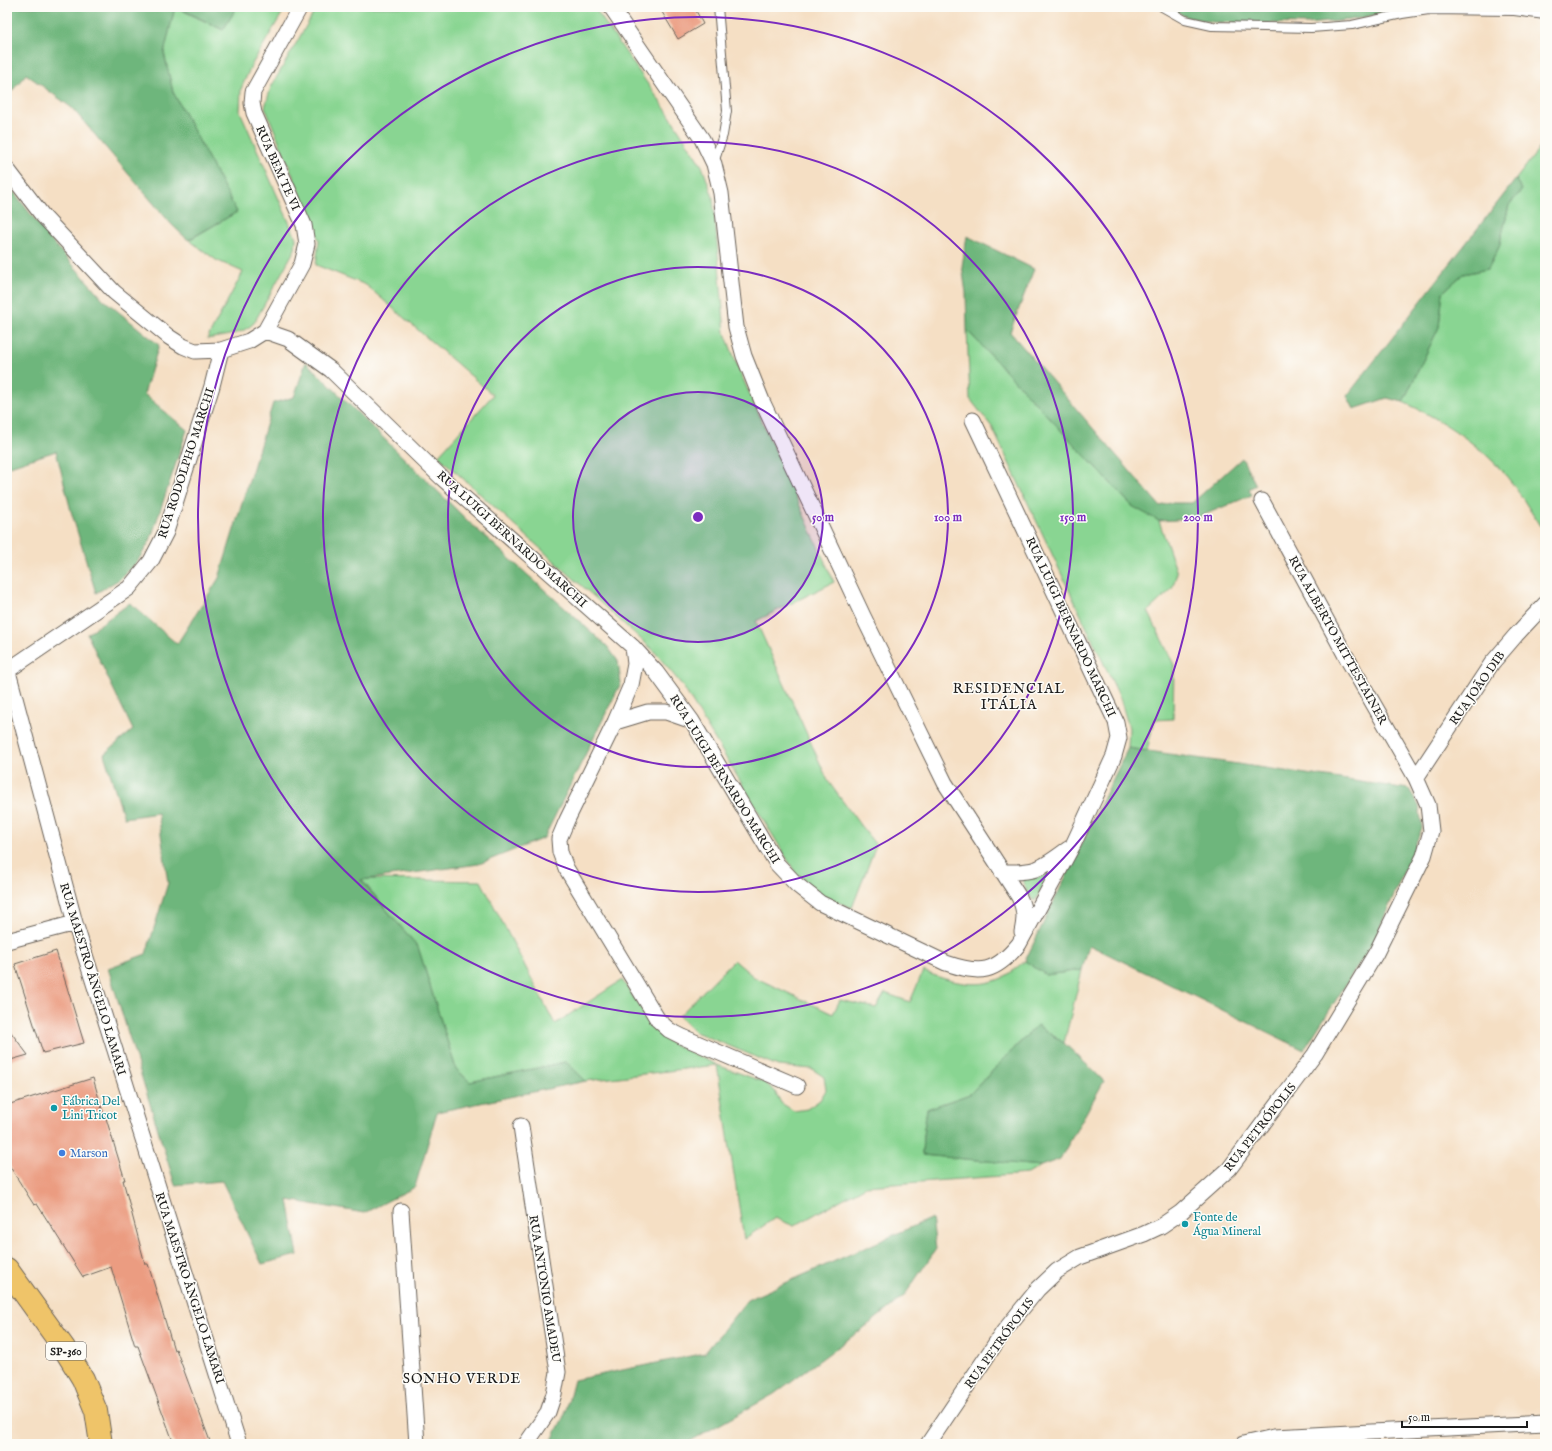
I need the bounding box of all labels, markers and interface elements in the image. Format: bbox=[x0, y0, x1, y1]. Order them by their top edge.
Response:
street label: RUA BEM TE VI bbox=[252, 123, 303, 213]
street label: RUA RODOLPHO MARCHI bbox=[155, 386, 218, 540]
street label: RUA LUIGI BERNARDO MARCHI bbox=[433, 468, 590, 611]
centre of rings bbox=[691, 510, 705, 524]
text: 50 m bbox=[812, 510, 835, 525]
text: 100 m bbox=[934, 510, 963, 525]
text: 150 m bbox=[1060, 510, 1087, 525]
text: 200 m bbox=[1183, 510, 1213, 525]
street label: RUA LUIGI BERNARDO MARCHI bbox=[1022, 535, 1119, 720]
street label: RUA ALBERTO MITTESTAINER bbox=[1285, 553, 1391, 728]
street label: RUA JOÃO DIB bbox=[1446, 648, 1509, 729]
district label: RESIDENCIAL ITÁLIA bbox=[953, 680, 1065, 714]
street label: RUA LUIGI BERNARDO MARCHI bbox=[666, 692, 783, 867]
street label: RUA MAESTRO ÂNGELO LAMARI bbox=[56, 881, 130, 1077]
street label: RUA PETRÓPOLIS bbox=[1220, 1079, 1300, 1175]
place label: Fábrica Del Lini Tricot bbox=[62, 1094, 121, 1123]
marker: Fábrica Del Lini Tricot bbox=[49, 1103, 59, 1113]
place label: Marson bbox=[70, 1146, 109, 1161]
marker: Marson bbox=[57, 1148, 67, 1158]
street label: RUA MAESTRO ÂNGELO LAMARI bbox=[151, 1190, 229, 1386]
place label: Fonte de Água Mineral bbox=[1192, 1210, 1262, 1239]
street label: RUA ANTONIO AMADEU bbox=[525, 1214, 564, 1365]
marker: Fonte de Água Mineral bbox=[1180, 1219, 1190, 1229]
street label: RUA PETRÓPOLIS bbox=[961, 1294, 1037, 1392]
road number: SP-360 bbox=[46, 1342, 86, 1360]
district label: SONHO VERDE bbox=[403, 1370, 521, 1388]
scale bar bbox=[1402, 1403, 1527, 1429]
text: 50 m bbox=[1408, 1410, 1430, 1425]

